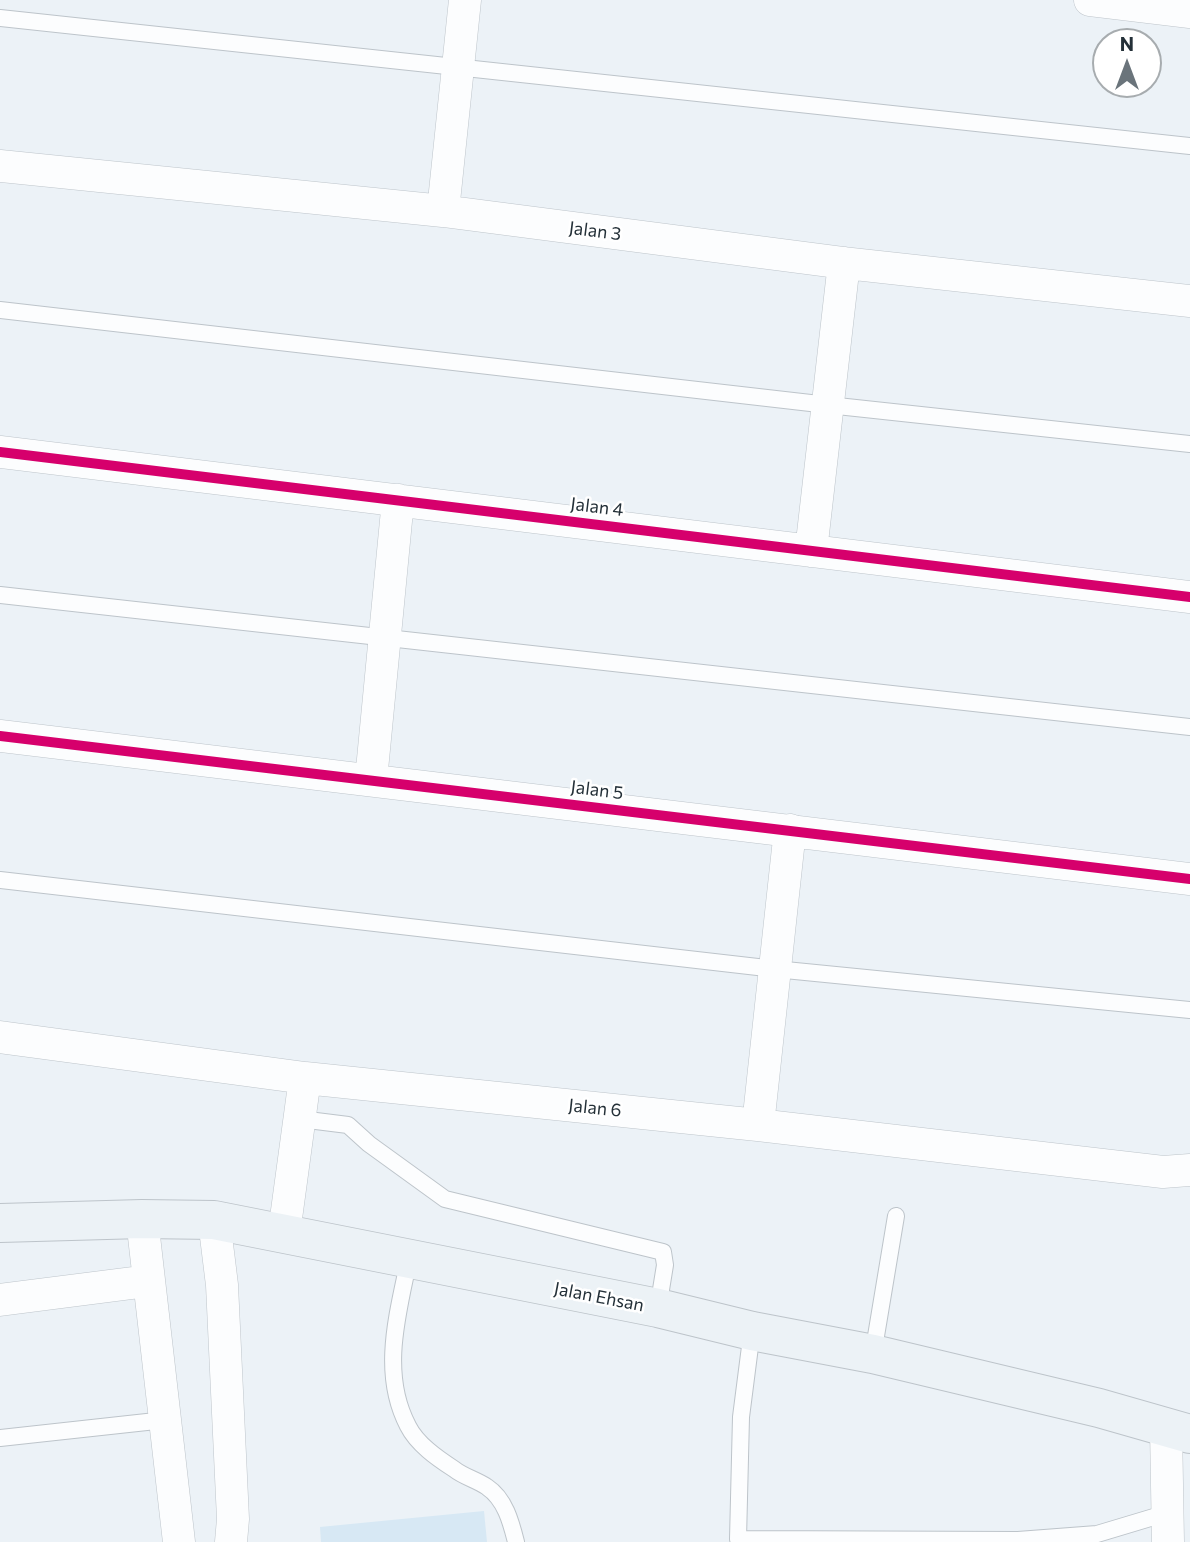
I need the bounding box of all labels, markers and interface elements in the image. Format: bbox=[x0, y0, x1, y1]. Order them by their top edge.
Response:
north arrow bbox=[1092, 28, 1162, 98]
text: N bbox=[1120, 32, 1134, 55]
street label: Jalan 3 bbox=[568, 217, 622, 245]
street label: Jalan 4 bbox=[569, 493, 625, 521]
street label: Jalan 5 bbox=[570, 776, 624, 804]
street label: Jalan 6 bbox=[567, 1094, 623, 1122]
street label: Jalan Ehsan bbox=[552, 1278, 646, 1316]

